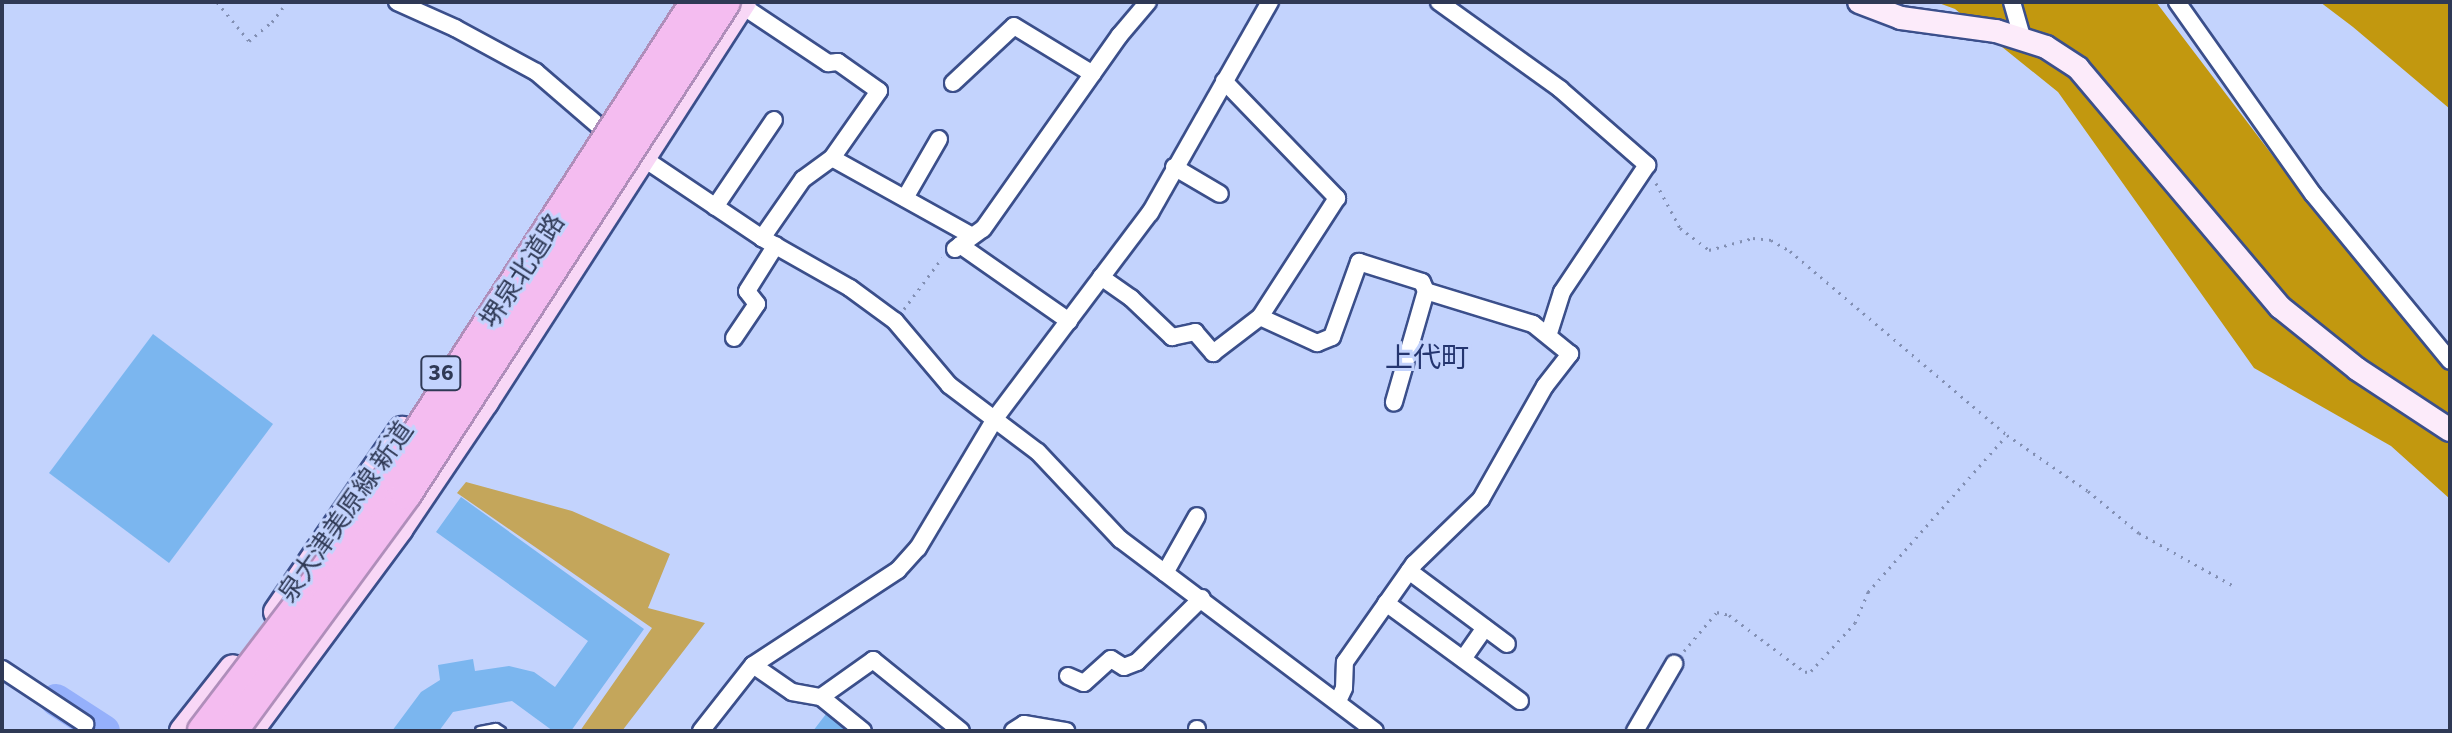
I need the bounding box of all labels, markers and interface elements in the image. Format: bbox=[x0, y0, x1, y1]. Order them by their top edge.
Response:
street label: 堺泉北道路 bbox=[475, 208, 571, 334]
district label: 上代町 bbox=[1385, 341, 1469, 375]
road number: 36 bbox=[419, 353, 463, 393]
street label: 泉大津美原線 新道 bbox=[272, 416, 420, 608]

